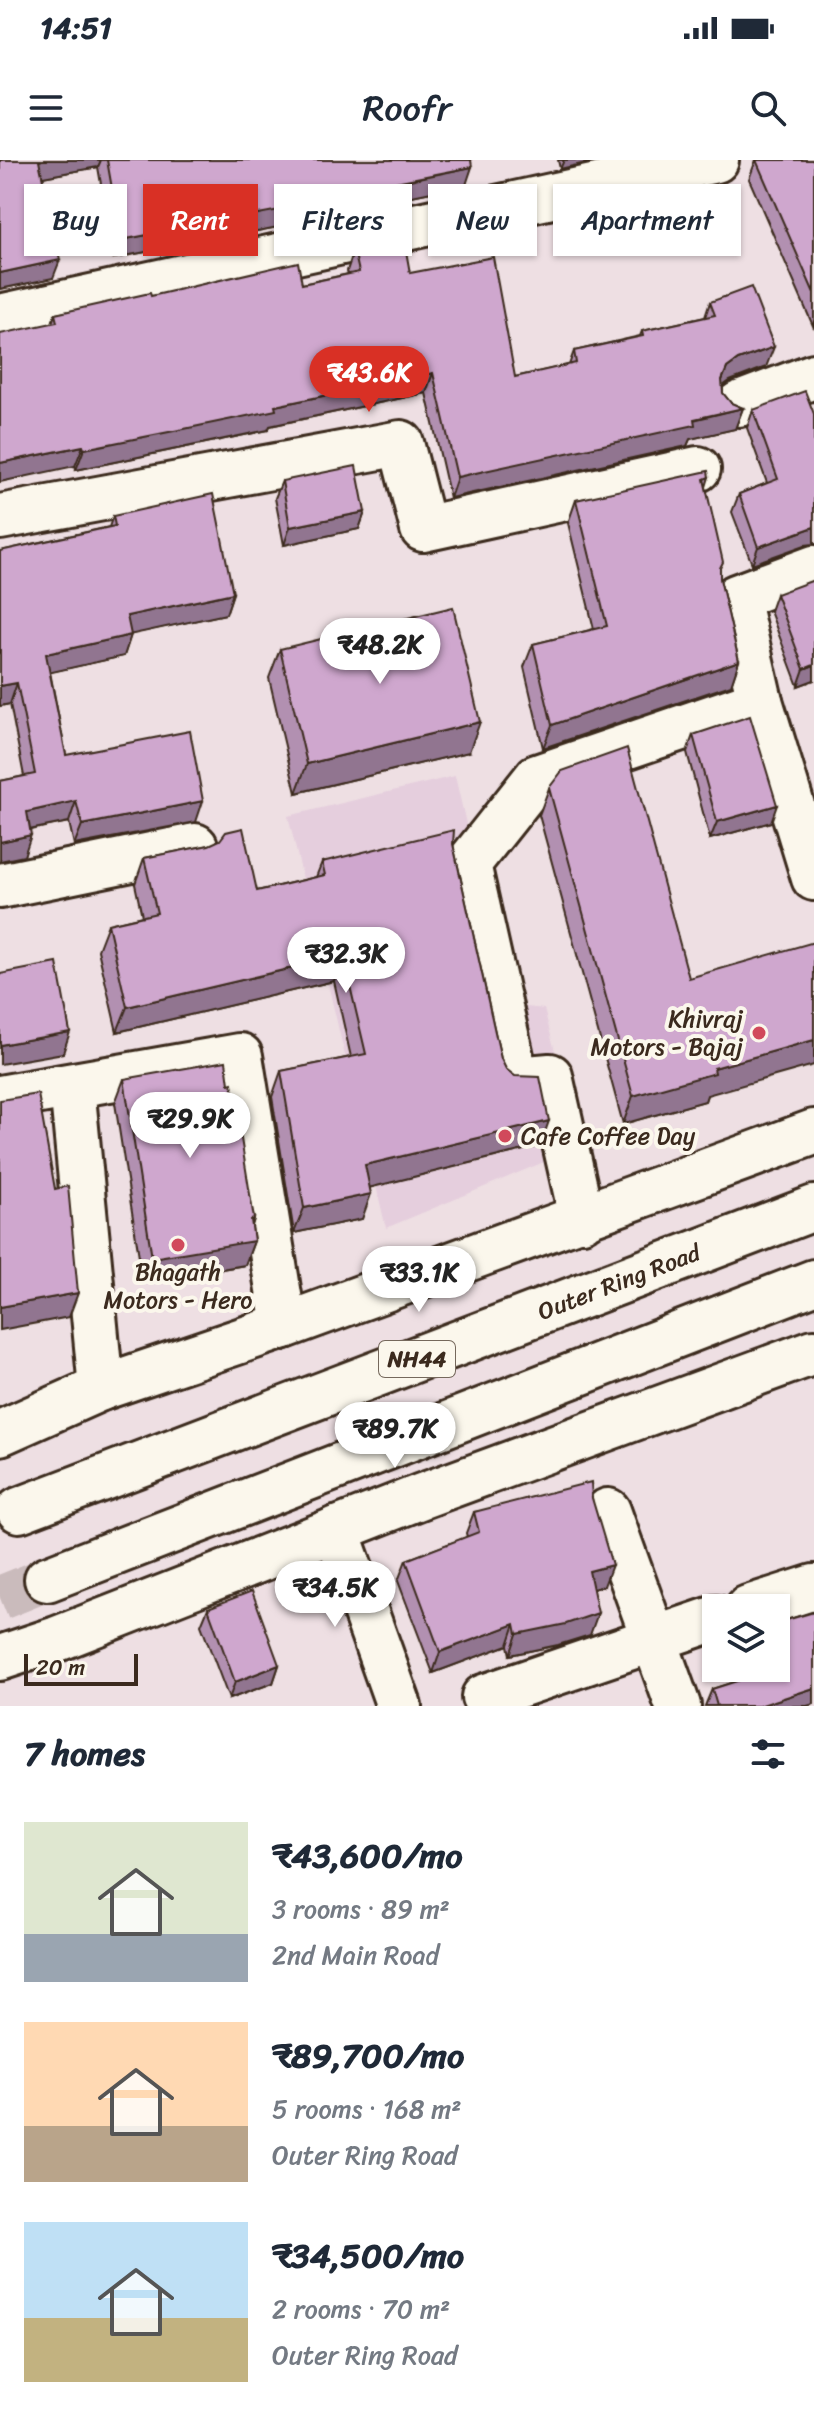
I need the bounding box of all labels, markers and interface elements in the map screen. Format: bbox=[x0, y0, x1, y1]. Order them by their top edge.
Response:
text: 14:51 bbox=[40, 1, 112, 55]
text: Roofr bbox=[362, 76, 452, 140]
icon: menu bbox=[24, 86, 68, 130]
icon: search bbox=[746, 86, 790, 130]
chip: Buy bbox=[24, 184, 127, 256]
chip: Rent bbox=[143, 184, 258, 256]
chip: Filters bbox=[274, 184, 412, 256]
chip: New bbox=[428, 184, 537, 256]
chip: Apartment bbox=[553, 184, 741, 256]
pin: ₹43.6K bbox=[304, 346, 434, 414]
text: ₹43.6K bbox=[327, 349, 411, 395]
pin: ₹48.2K bbox=[315, 618, 445, 686]
text: ₹48.2K bbox=[337, 621, 423, 667]
pin: ₹32.3K bbox=[281, 927, 411, 995]
text: ₹32.3K bbox=[305, 930, 387, 976]
place label: Khivraj Motors - Bajaj bbox=[590, 998, 743, 1068]
marker: Khivraj Motors - Bajaj bbox=[750, 1024, 768, 1042]
pin: ₹29.9K bbox=[125, 1092, 255, 1160]
text: ₹29.9K bbox=[147, 1095, 233, 1141]
place label: Cafe Coffee Day bbox=[521, 1115, 696, 1157]
marker: Cafe Coffee Day bbox=[496, 1127, 514, 1145]
street label: Outer Ring Road bbox=[531, 1231, 708, 1332]
marker: Bhagath Motors - Hero bbox=[169, 1236, 187, 1254]
pin: ₹33.1K bbox=[354, 1246, 484, 1314]
text: ₹33.1K bbox=[380, 1249, 458, 1295]
place label: Bhagath Motors - Hero bbox=[103, 1251, 253, 1321]
road number: NH44 bbox=[379, 1341, 455, 1377]
pin: ₹89.7K bbox=[330, 1402, 460, 1470]
text: ₹89.7K bbox=[353, 1405, 437, 1451]
pin: ₹34.5K bbox=[270, 1561, 400, 1629]
text: ₹34.5K bbox=[293, 1564, 377, 1610]
map controls bbox=[702, 1594, 790, 1682]
button: layers bbox=[702, 1594, 790, 1682]
text: 20 m bbox=[36, 1648, 85, 1687]
scale bar bbox=[24, 1650, 138, 1686]
text: 7 homes bbox=[24, 1724, 145, 1784]
icon: filters bbox=[746, 1732, 790, 1776]
text: ₹43,600/mo bbox=[272, 1826, 463, 1886]
icon: home bbox=[88, 1854, 184, 1950]
text: 3 rooms · 89 m² bbox=[272, 1886, 450, 1932]
text: 2nd Main Road bbox=[272, 1932, 439, 1978]
text: ₹89,700/mo bbox=[272, 2026, 464, 2086]
icon: home bbox=[88, 2054, 184, 2150]
text: 5 rooms · 168 m² bbox=[272, 2086, 461, 2132]
text: Outer Ring Road bbox=[272, 2132, 458, 2178]
text: ₹34,500/mo bbox=[272, 2226, 464, 2286]
icon: home bbox=[88, 2254, 184, 2350]
text: 2 rooms · 70 m² bbox=[272, 2286, 450, 2332]
text: Outer Ring Road bbox=[272, 2332, 458, 2378]

